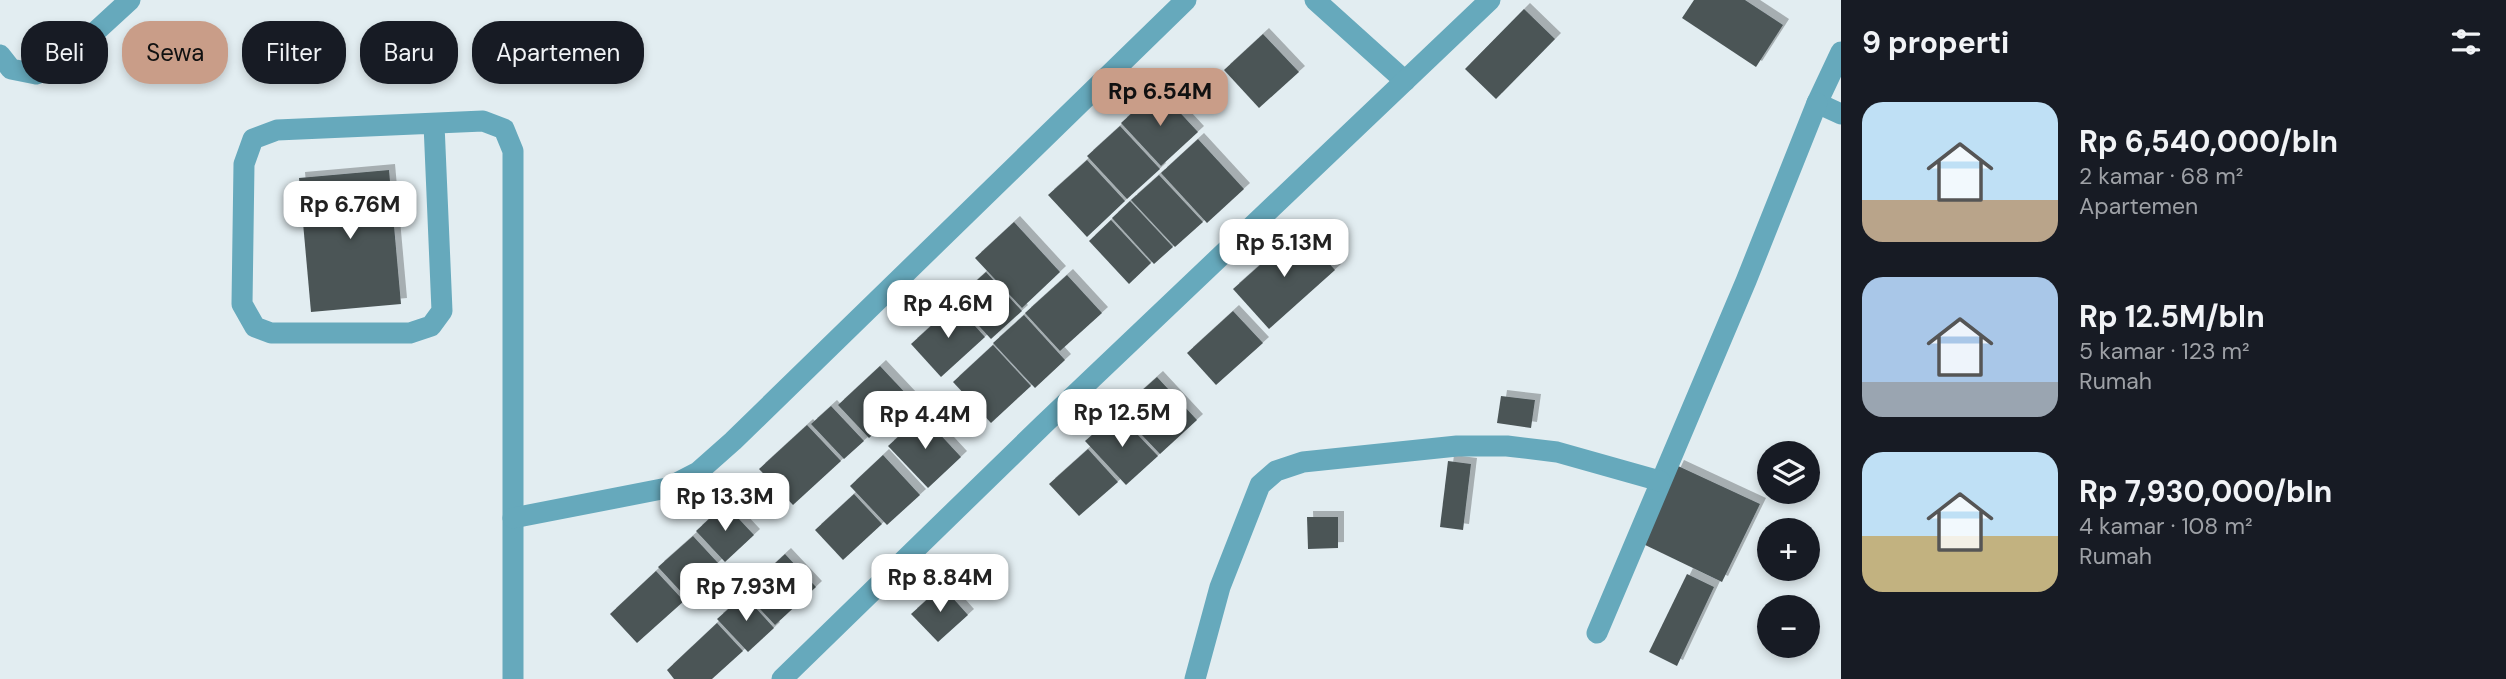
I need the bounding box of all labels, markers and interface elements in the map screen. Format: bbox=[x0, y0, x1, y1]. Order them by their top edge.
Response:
chip: Beli bbox=[21, 21, 108, 84]
chip: Sewa bbox=[122, 21, 228, 84]
chip: Filter bbox=[242, 21, 346, 84]
chip: Baru bbox=[360, 21, 458, 84]
chip: Apartemen bbox=[472, 21, 644, 84]
text: 9 properti bbox=[1862, 23, 2009, 62]
icon: filters bbox=[2447, 23, 2485, 61]
pin: Rp 6.54M bbox=[1088, 68, 1232, 128]
text: Rp 6.54M bbox=[1108, 76, 1212, 106]
text: Rp 6,540,000/bln bbox=[2079, 122, 2338, 161]
icon: home bbox=[1918, 130, 2002, 214]
text: 2 kamar · 68 m² bbox=[2079, 161, 2243, 191]
pin: Rp 6.76M bbox=[278, 182, 422, 241]
text: Rp 6.76M bbox=[300, 189, 400, 219]
text: Apartemen bbox=[2079, 191, 2198, 221]
pin: Rp 5.13M bbox=[1212, 219, 1356, 279]
text: Rp 5.13M bbox=[1236, 227, 1332, 257]
pin: Rp 4.6M bbox=[883, 280, 1013, 340]
text: Rp 4.6M bbox=[903, 288, 993, 318]
text: Rp 12.5M/bln bbox=[2079, 297, 2265, 336]
icon: home bbox=[1918, 305, 2002, 389]
text: 5 kamar · 123 m² bbox=[2079, 336, 2250, 366]
text: Rumah bbox=[2079, 366, 2152, 396]
pin: Rp 12.5M bbox=[1050, 390, 1194, 449]
pin: Rp 4.4M bbox=[860, 392, 990, 451]
text: Rp 12.5M bbox=[1073, 397, 1171, 427]
text: Rp 4.4M bbox=[879, 399, 971, 429]
map controls bbox=[1757, 441, 1820, 658]
button: layers bbox=[1757, 441, 1820, 504]
text: Rp 7,930,000/bln bbox=[2079, 472, 2332, 511]
pin: Rp 13.3M bbox=[653, 474, 797, 533]
icon: home bbox=[1918, 480, 2002, 564]
text: Rp 13.3M bbox=[676, 481, 774, 511]
text: 4 kamar · 108 m² bbox=[2079, 511, 2253, 541]
button: + bbox=[1757, 518, 1820, 581]
text: Rumah bbox=[2079, 541, 2152, 571]
pin: Rp 8.84M bbox=[868, 554, 1012, 614]
text: Rp 8.84M bbox=[887, 562, 993, 592]
pin: Rp 7.93M bbox=[674, 564, 818, 623]
text: Rp 7.93M bbox=[696, 571, 796, 601]
button: − bbox=[1757, 595, 1820, 658]

